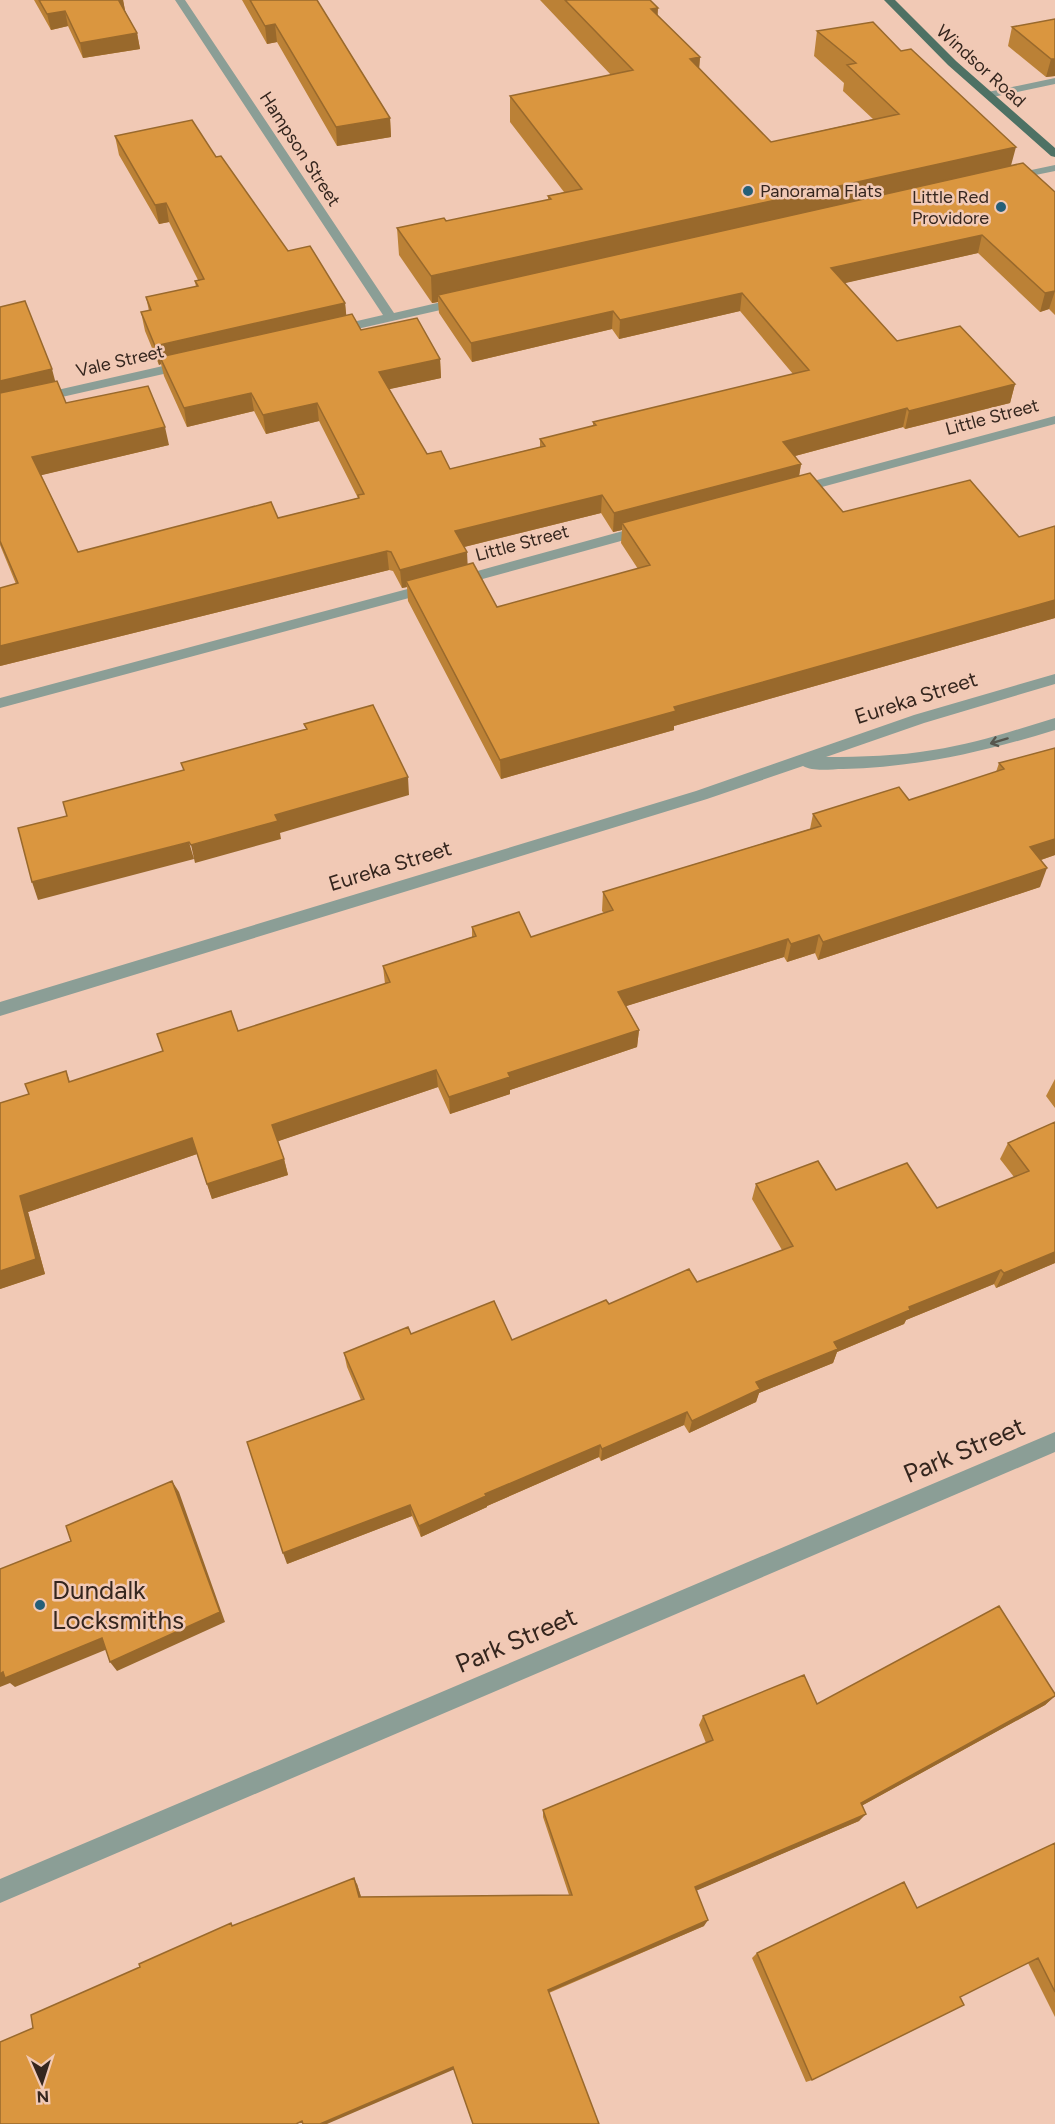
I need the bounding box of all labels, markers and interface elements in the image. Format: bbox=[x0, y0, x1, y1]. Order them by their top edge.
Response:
street label: Windsor Road bbox=[932, 20, 1030, 112]
street label: Hampson Street bbox=[255, 87, 345, 211]
place label: Panorama Flats bbox=[760, 180, 882, 202]
marker: Panorama Flats bbox=[741, 184, 755, 198]
place label: Little Red Providore bbox=[912, 186, 989, 229]
marker: Little Red Providore bbox=[994, 200, 1008, 214]
street label: Vale Street bbox=[74, 340, 166, 382]
street label: Little Street bbox=[943, 394, 1041, 440]
street label: Little Street bbox=[473, 520, 571, 566]
street label: Eureka Street bbox=[851, 666, 980, 729]
one-way arrow bbox=[990, 736, 1009, 747]
street label: Eureka Street bbox=[325, 835, 454, 896]
street label: Park Street bbox=[899, 1410, 1030, 1490]
place label: Dundalk Locksmiths bbox=[52, 1574, 184, 1636]
marker: Dundalk Locksmiths bbox=[33, 1598, 47, 1612]
street label: Park Street bbox=[451, 1600, 582, 1680]
north arrow bbox=[12, 2052, 72, 2112]
text: N bbox=[36, 2087, 49, 2106]

